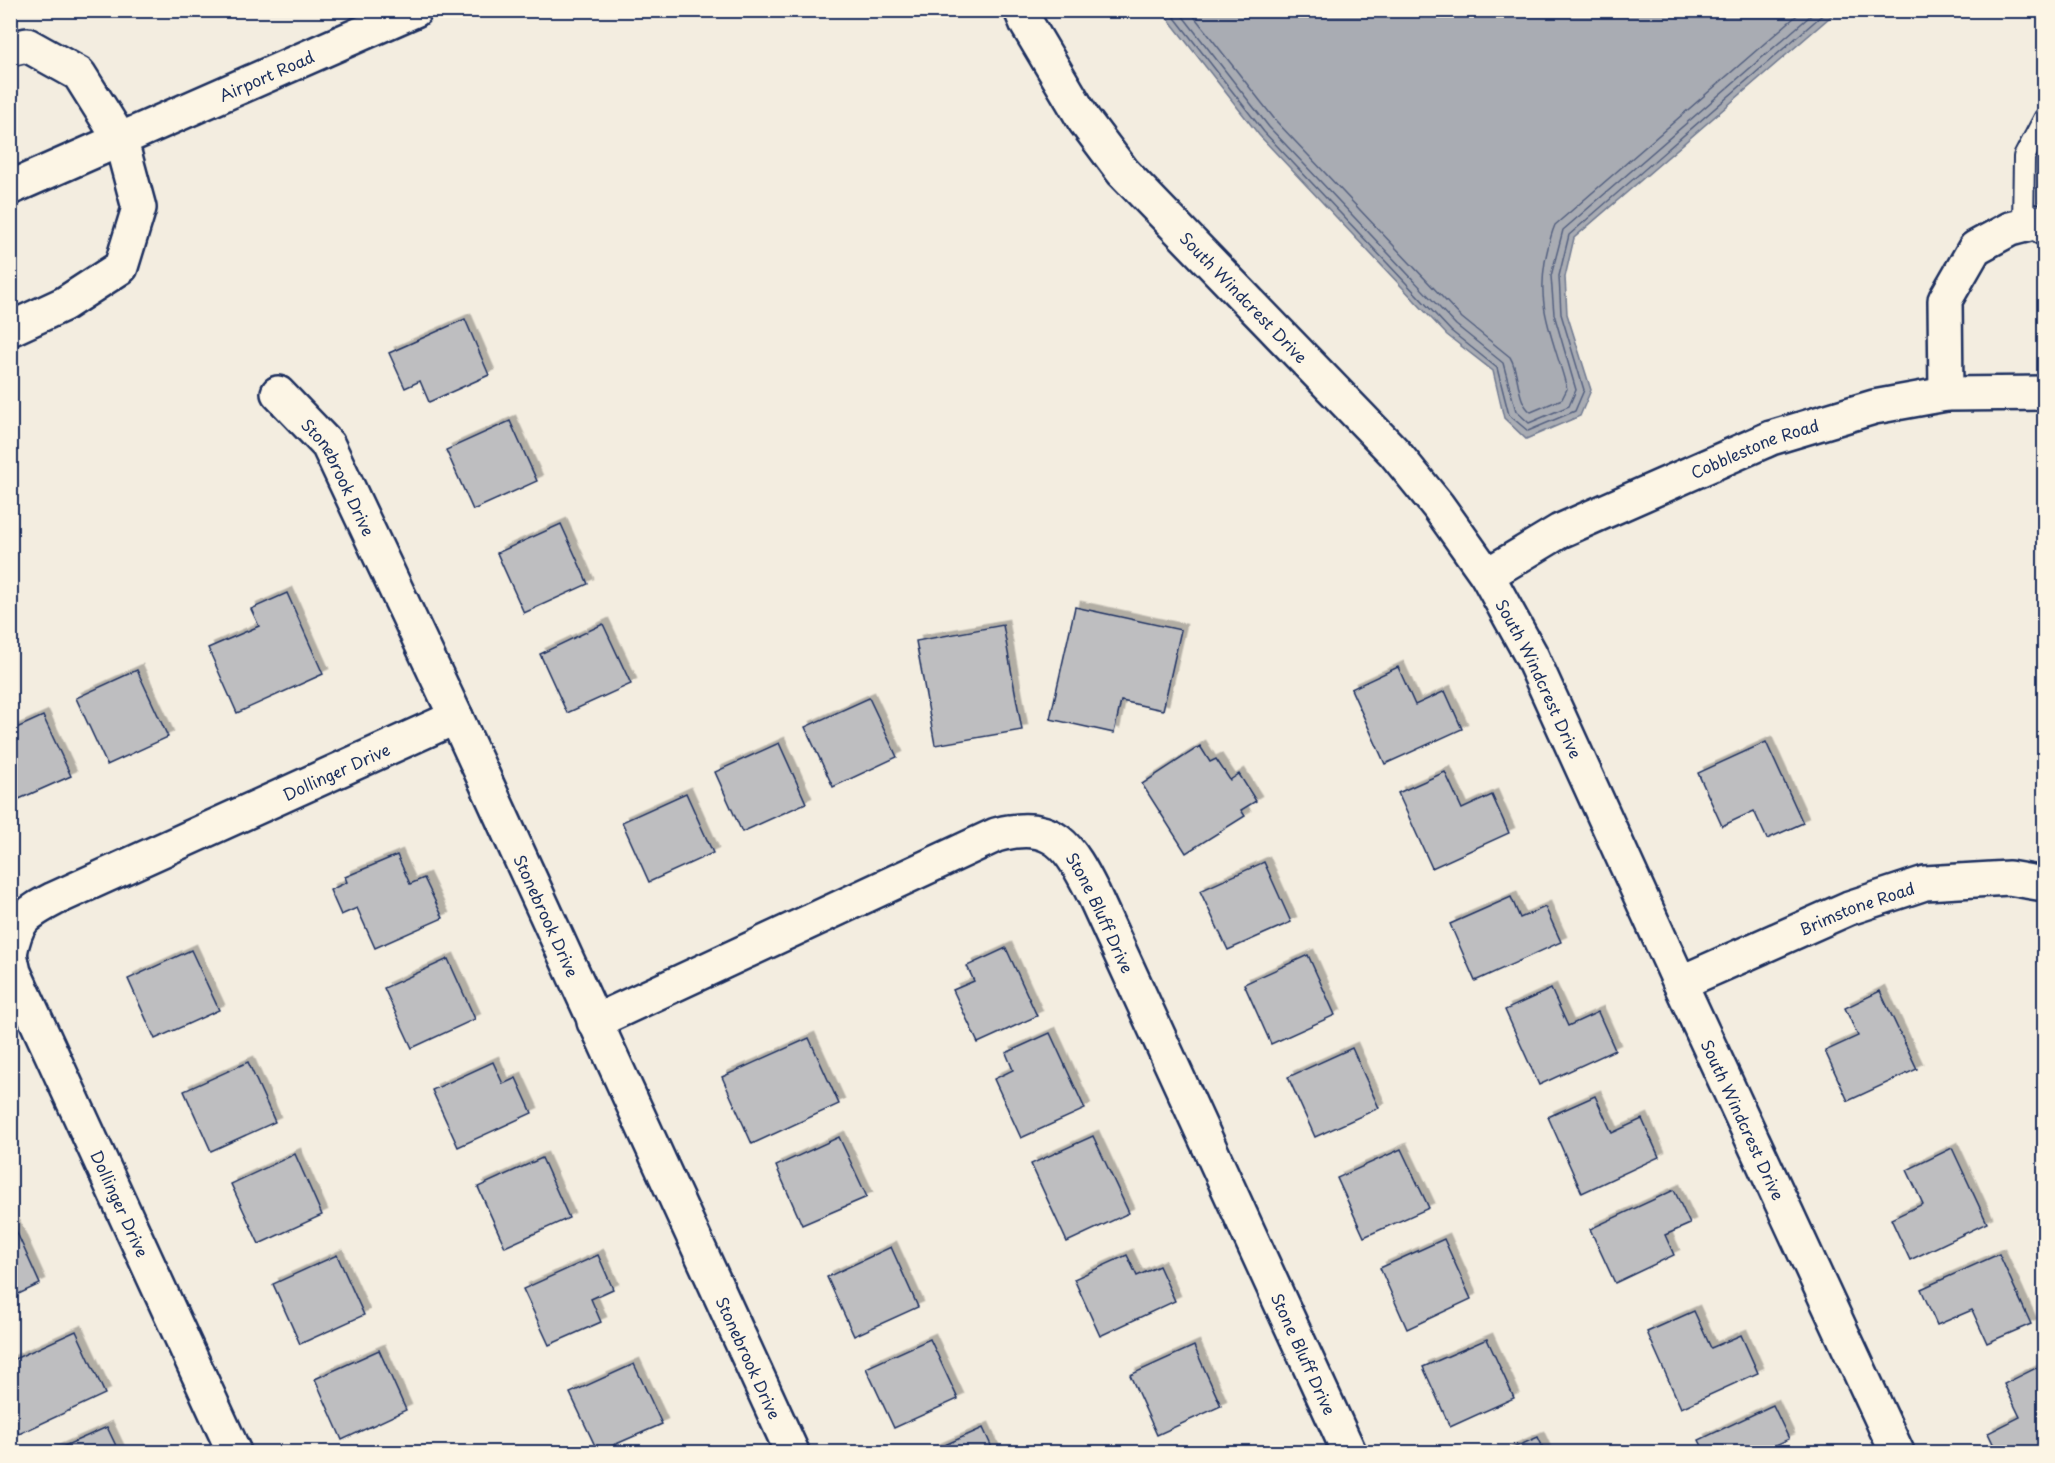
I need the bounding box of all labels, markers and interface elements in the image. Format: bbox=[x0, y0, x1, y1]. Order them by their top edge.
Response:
street label: Airport Road bbox=[215, 44, 318, 107]
street label: South Windcrest Drive bbox=[1175, 226, 1313, 368]
street label: Cobblestone Road bbox=[1687, 412, 1822, 484]
street label: Stonebrook Drive bbox=[296, 413, 381, 540]
street label: South Windcrest Drive bbox=[1490, 595, 1588, 762]
street label: Dollinger Drive bbox=[278, 737, 393, 806]
street label: Stone Bluff Drive bbox=[1061, 847, 1140, 977]
street label: Stonebrook Drive bbox=[508, 850, 585, 981]
street label: Brimstone Road bbox=[1795, 875, 1918, 941]
street label: South Windcrest Drive bbox=[1696, 1036, 1791, 1204]
street label: Dollinger Drive bbox=[85, 1146, 155, 1261]
street label: Stone Bluff Drive bbox=[1266, 1289, 1342, 1419]
street label: Stonebrook Drive bbox=[710, 1292, 787, 1423]

